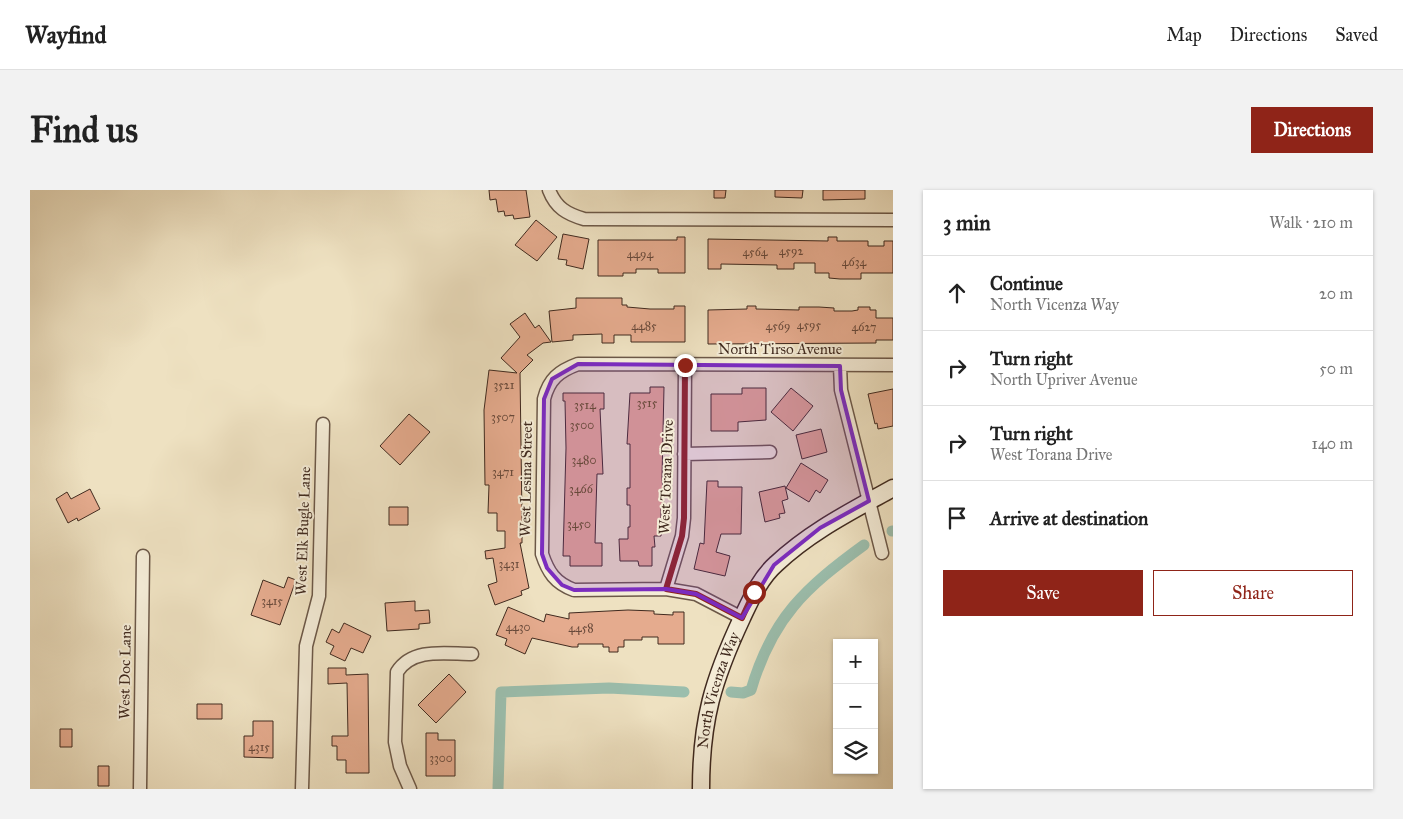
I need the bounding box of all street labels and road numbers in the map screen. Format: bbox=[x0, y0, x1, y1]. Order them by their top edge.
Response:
street label: North Tirso Avenue bbox=[718, 340, 842, 358]
street label: West Torana Drive bbox=[655, 419, 677, 535]
street label: West Lesina Street bbox=[516, 420, 536, 537]
street label: West Elk Bugle Lane bbox=[292, 466, 314, 596]
street label: West Doc Lane bbox=[115, 624, 135, 720]
street label: North Vicenza Way bbox=[694, 628, 744, 750]

